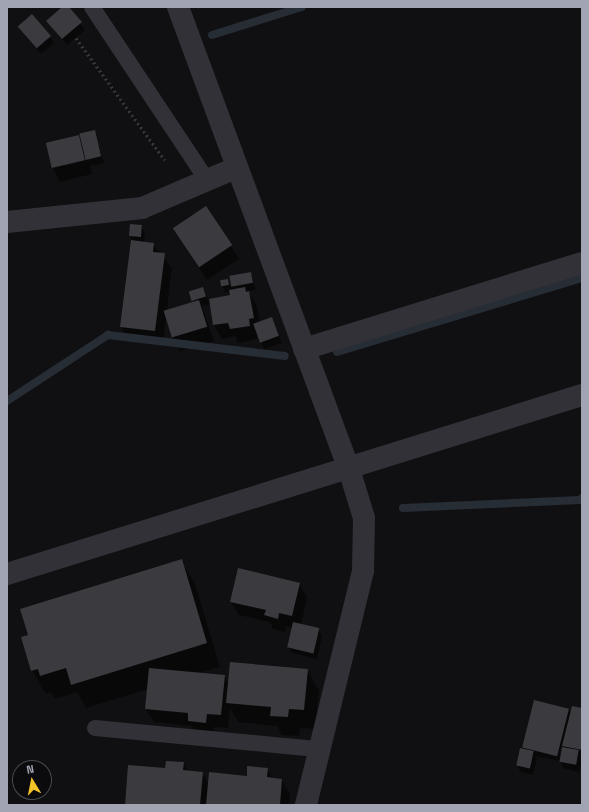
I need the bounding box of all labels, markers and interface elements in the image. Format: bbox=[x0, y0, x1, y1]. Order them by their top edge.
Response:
north arrow bbox=[12, 760, 52, 800]
text: N bbox=[25, 762, 35, 777]

